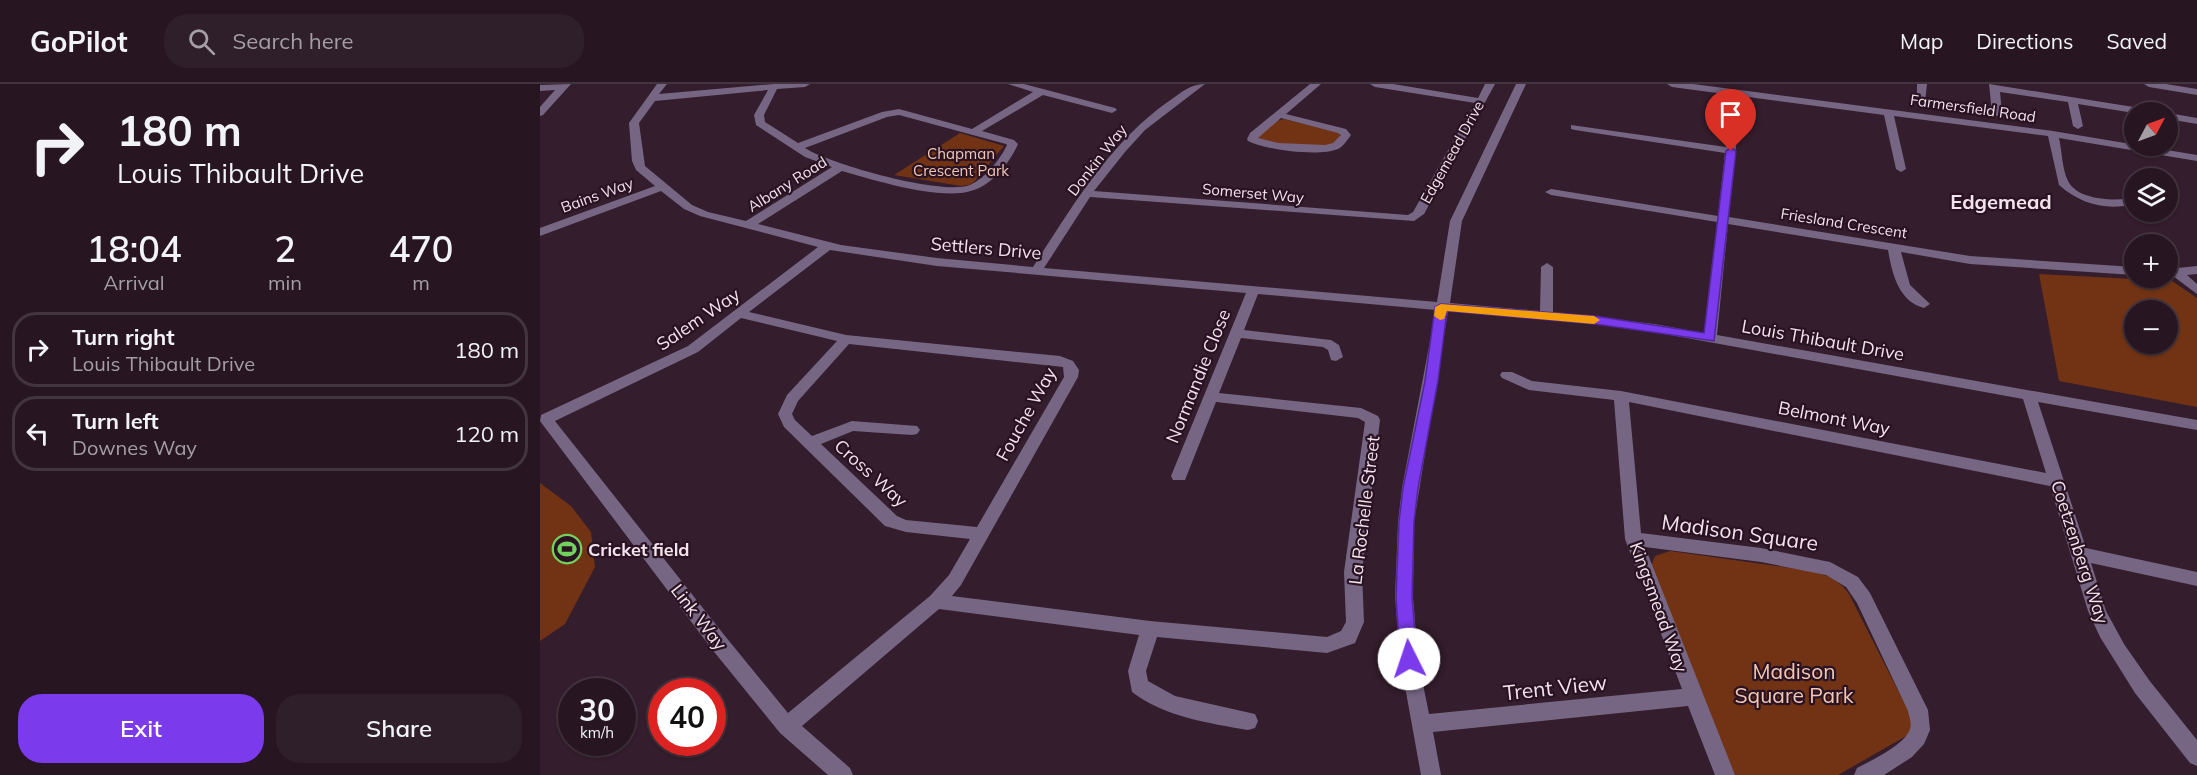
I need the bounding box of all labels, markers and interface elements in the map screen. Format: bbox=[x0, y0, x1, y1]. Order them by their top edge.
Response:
search box bbox=[164, 14, 584, 68]
text: GoPilot bbox=[30, 24, 128, 59]
icon: search bbox=[185, 25, 218, 58]
text: Search here bbox=[233, 27, 354, 55]
text: Map bbox=[1900, 28, 1943, 54]
text: Directions bbox=[1976, 28, 2073, 54]
text: Saved bbox=[2106, 28, 2167, 54]
pin bbox=[1705, 89, 1756, 151]
street label: Farmersfield Road bbox=[1909, 90, 2037, 126]
street label: Edgemead Drive bbox=[1416, 97, 1488, 207]
icon: arrive bbox=[1714, 98, 1747, 131]
north arrow bbox=[2124, 102, 2178, 156]
map controls bbox=[2124, 102, 2178, 354]
text: 180 m bbox=[117, 104, 242, 157]
icon: right bbox=[18, 108, 96, 186]
street label: Donkin Way bbox=[1063, 121, 1131, 199]
park label: Chapman Crescent Park bbox=[913, 144, 1009, 180]
street label: Albany Road bbox=[744, 152, 830, 216]
text: Louis Thibault Drive bbox=[117, 156, 364, 190]
button: layers bbox=[2124, 168, 2178, 222]
street label: Bains Way bbox=[558, 173, 636, 217]
street label: Somerset Way bbox=[1201, 179, 1305, 207]
district label: Edgemead bbox=[1950, 189, 2052, 214]
street label: Friesland Crescent bbox=[1779, 204, 1909, 242]
text: 18:04 bbox=[87, 226, 181, 271]
text: 2 bbox=[274, 226, 296, 271]
text: 470 bbox=[389, 226, 453, 271]
street label: Settlers Drive bbox=[930, 232, 1042, 264]
button: + bbox=[2124, 234, 2178, 288]
text: Arrival bbox=[103, 270, 165, 295]
text: min bbox=[268, 270, 302, 295]
text: m bbox=[412, 270, 430, 295]
street label: Salem Way bbox=[652, 282, 745, 355]
button: − bbox=[2124, 300, 2178, 354]
street label: Normandie Close bbox=[1161, 306, 1235, 446]
street label: Louis Thibault Drive bbox=[1740, 314, 1906, 366]
text: Turn right bbox=[72, 323, 175, 351]
icon: right bbox=[21, 333, 54, 366]
text: 180 m bbox=[454, 336, 519, 364]
text: Louis Thibault Drive bbox=[72, 351, 255, 376]
street label: Fouche Way bbox=[991, 363, 1061, 465]
street label: Belmont Way bbox=[1776, 396, 1892, 440]
text: Turn left bbox=[72, 407, 159, 435]
icon: left bbox=[21, 417, 54, 450]
text: 120 m bbox=[454, 420, 519, 448]
street label: Cross Way bbox=[830, 434, 913, 512]
street label: La Rochelle Street bbox=[1343, 434, 1385, 586]
text: Downes Way bbox=[72, 435, 197, 460]
street label: Coetzenberg Way bbox=[2046, 477, 2114, 627]
street label: Madison Square bbox=[1660, 508, 1820, 556]
sports icon: Cricket field bbox=[551, 533, 583, 565]
place label: Cricket field bbox=[588, 538, 690, 561]
street label: Kingsmead Way bbox=[1625, 539, 1693, 676]
street label: Link Way bbox=[666, 579, 732, 655]
position arrow bbox=[1377, 627, 1441, 691]
park label: Madison Square Park bbox=[1735, 658, 1854, 708]
street label: Trent View bbox=[1502, 669, 1608, 705]
speed limit sign: 40 bbox=[648, 678, 726, 756]
text: 30 bbox=[579, 691, 615, 729]
button: Exit bbox=[18, 694, 264, 763]
button: Share bbox=[276, 694, 522, 763]
text: km/h bbox=[580, 723, 614, 742]

